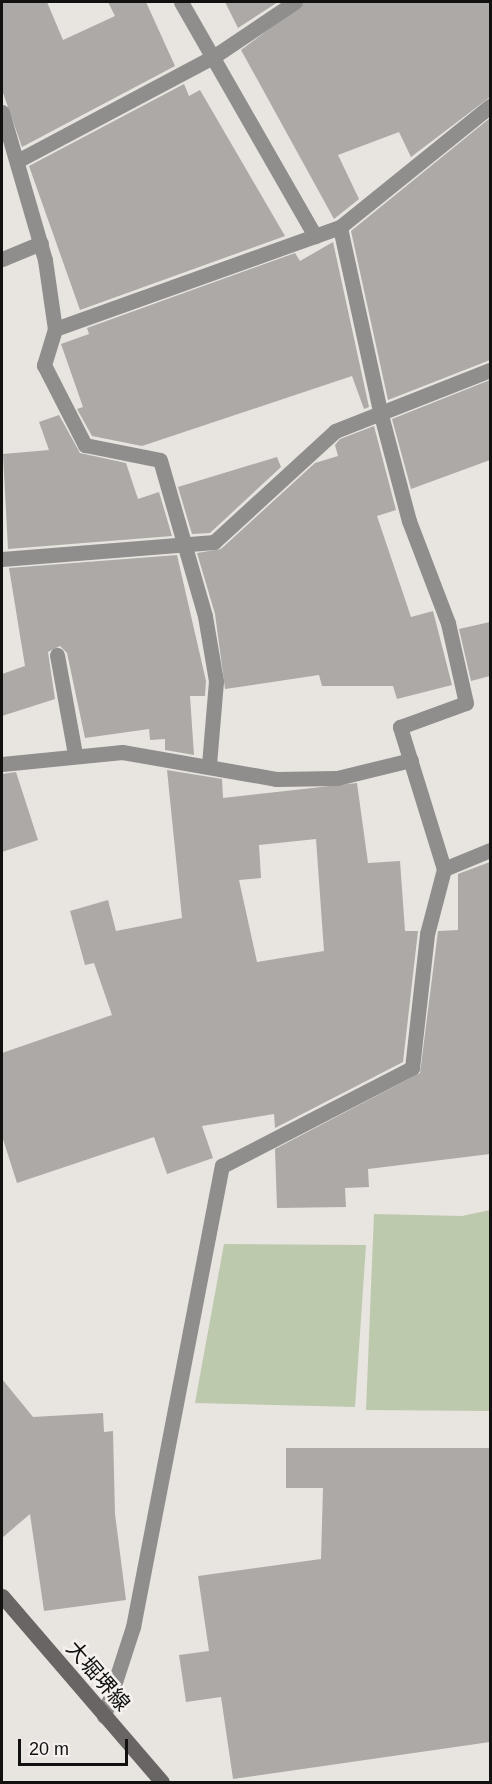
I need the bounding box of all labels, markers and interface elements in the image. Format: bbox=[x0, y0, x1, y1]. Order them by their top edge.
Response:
street label: 大堀堺線 bbox=[61, 1636, 135, 1716]
scale bar bbox=[21, 1727, 130, 1765]
text: 20 m bbox=[29, 1739, 69, 1759]

